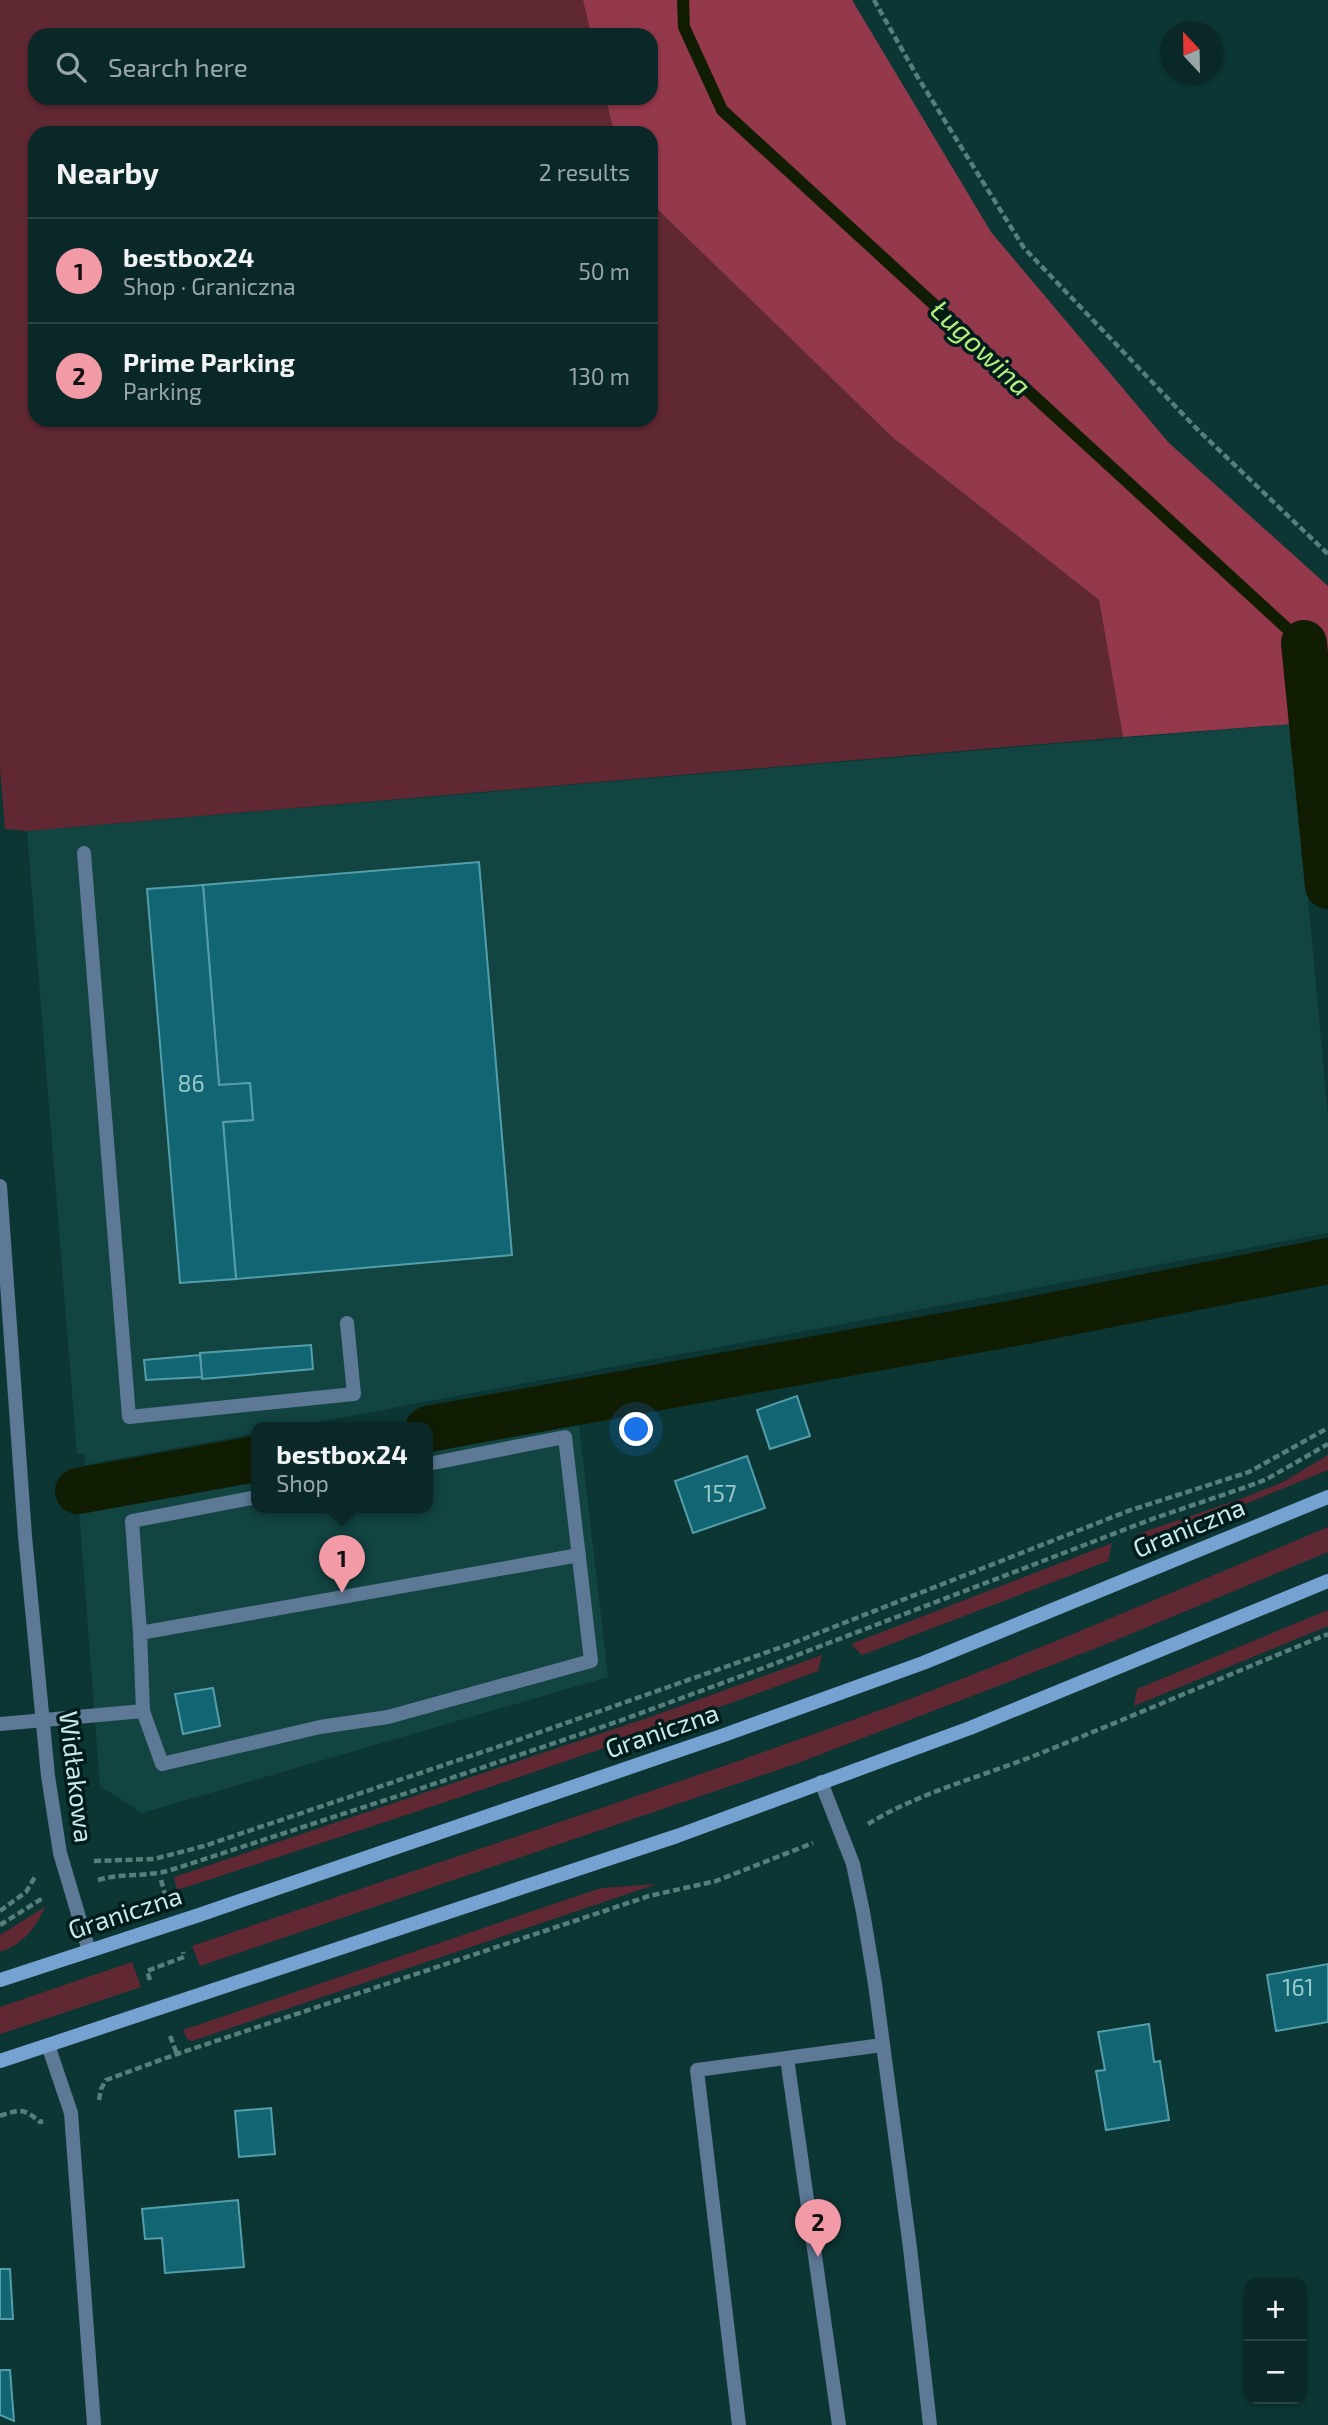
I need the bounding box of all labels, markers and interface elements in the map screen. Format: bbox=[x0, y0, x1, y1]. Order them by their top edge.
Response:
north arrow bbox=[1160, 21, 1223, 84]
search box bbox=[28, 28, 658, 105]
icon: search bbox=[52, 48, 90, 86]
text: Search here bbox=[108, 51, 248, 82]
text: Nearby bbox=[56, 154, 159, 190]
text: 2 results bbox=[539, 158, 630, 186]
text: bestbox24 bbox=[123, 241, 254, 272]
text: 1 bbox=[74, 257, 84, 285]
text: 50 m bbox=[579, 257, 630, 285]
text: Shop · Graniczna bbox=[123, 272, 296, 300]
water label: Ługowina bbox=[924, 292, 1039, 402]
text: Prime Parking bbox=[123, 346, 295, 377]
text: 2 bbox=[72, 362, 86, 390]
text: 130 m bbox=[569, 362, 630, 390]
text: Parking bbox=[123, 377, 202, 405]
house number: 86 bbox=[177, 1069, 205, 1097]
your location bbox=[619, 1412, 653, 1446]
popup bbox=[251, 1422, 433, 1513]
text: bestbox24 bbox=[276, 1438, 408, 1469]
text: Shop bbox=[276, 1469, 329, 1497]
house number: 157 bbox=[703, 1479, 737, 1507]
street label: Graniczna bbox=[1128, 1490, 1249, 1563]
pin: 1 bbox=[319, 1535, 365, 1593]
street label: Graniczna bbox=[601, 1696, 722, 1763]
street label: Widłakowa bbox=[54, 1709, 101, 1844]
street label: Graniczna bbox=[64, 1879, 185, 1945]
house number: 161 bbox=[1282, 1973, 1314, 2001]
pin: 2 bbox=[795, 2199, 841, 2257]
map controls bbox=[1244, 2278, 1307, 2404]
button: + bbox=[1244, 2278, 1307, 2341]
button: − bbox=[1244, 2341, 1307, 2404]

